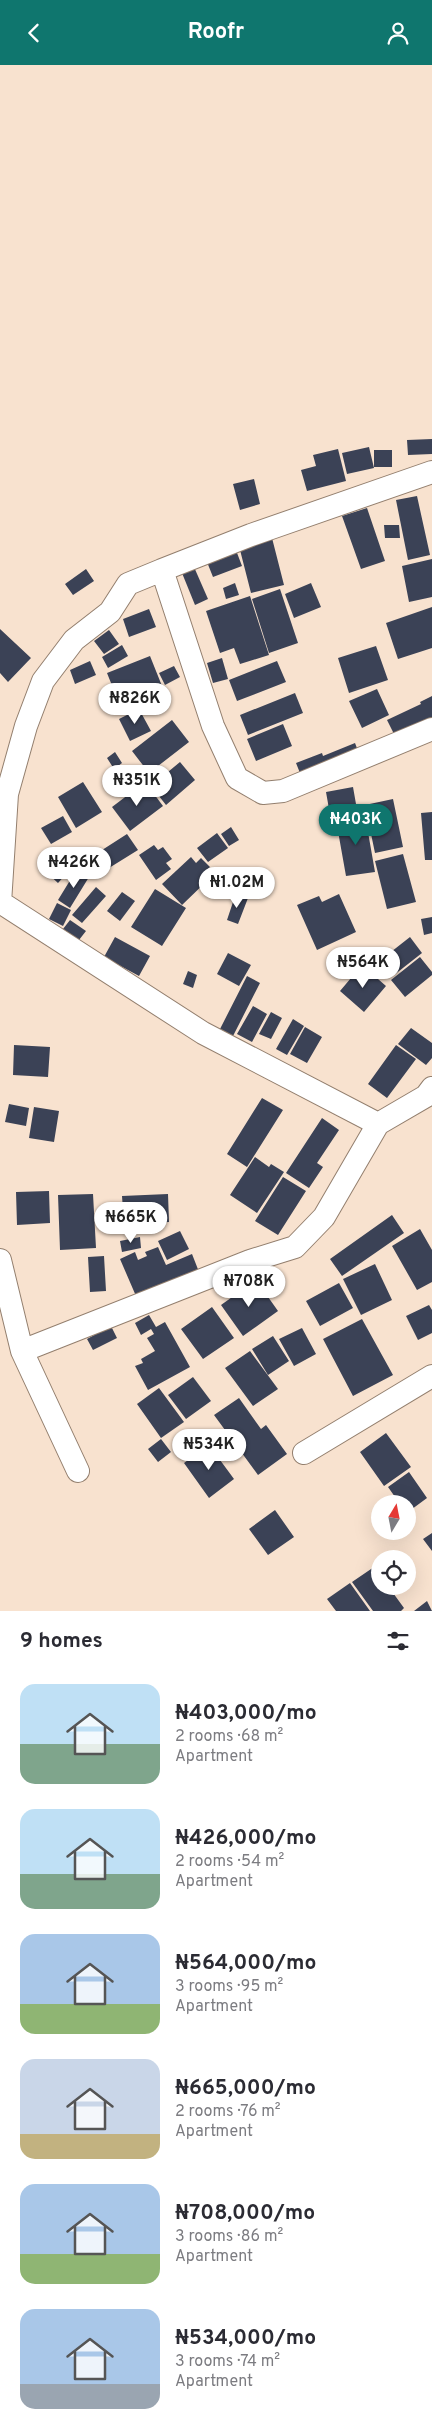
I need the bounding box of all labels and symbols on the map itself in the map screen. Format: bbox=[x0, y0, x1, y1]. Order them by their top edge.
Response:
pin: ₦826K bbox=[100, 683, 170, 725]
pin: ₦351K bbox=[102, 765, 172, 807]
pin: ₦403K bbox=[321, 803, 391, 846]
pin: ₦426K bbox=[39, 847, 109, 889]
pin: ₦1.02M bbox=[196, 867, 278, 909]
pin: ₦564K bbox=[328, 947, 398, 989]
pin: ₦665K bbox=[96, 1201, 166, 1244]
pin: ₦708K bbox=[214, 1265, 284, 1308]
pin: ₦534K bbox=[174, 1429, 244, 1471]
north arrow bbox=[371, 1495, 416, 1540]

